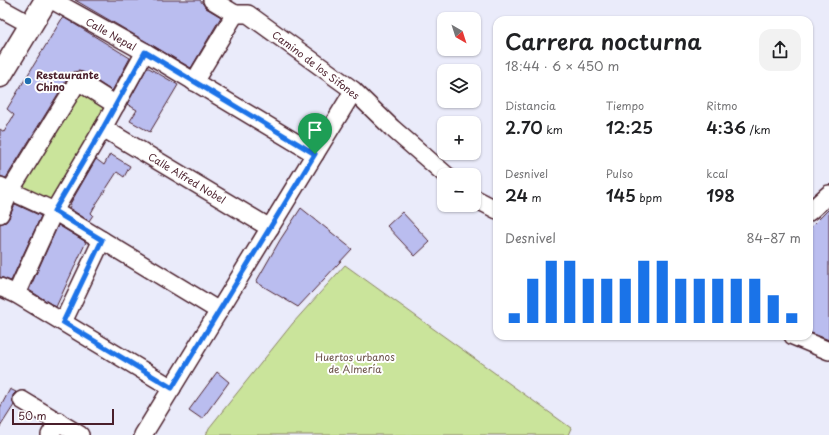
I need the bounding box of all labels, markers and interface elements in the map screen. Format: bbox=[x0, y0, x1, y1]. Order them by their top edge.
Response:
north arrow bbox=[437, 12, 481, 56]
map controls bbox=[437, 12, 481, 212]
street label: Calle Nepal bbox=[83, 13, 139, 54]
text: Carrera nocturna bbox=[505, 24, 702, 57]
street label: Camino de los Sifones bbox=[269, 27, 363, 103]
button: share bbox=[759, 29, 801, 71]
text: 18:44 · 6 × 450 m bbox=[505, 56, 619, 75]
button: layers bbox=[437, 64, 481, 108]
place label: Restaurante Chino bbox=[36, 67, 99, 94]
marker: Restaurante Chino bbox=[23, 76, 33, 86]
text: Distancia bbox=[505, 97, 556, 114]
text: Tiempo bbox=[606, 97, 644, 114]
text: Ritmo bbox=[706, 97, 737, 114]
pin bbox=[298, 113, 332, 154]
text: 2.70 bbox=[505, 114, 543, 140]
text: 12:25 bbox=[606, 114, 653, 140]
text: 4:36 bbox=[706, 114, 746, 140]
button: + bbox=[437, 116, 481, 160]
icon: arrive bbox=[304, 119, 326, 141]
text: km bbox=[543, 121, 563, 138]
text: /km bbox=[746, 121, 771, 138]
street label: Calle Alfred Nobel bbox=[146, 148, 229, 207]
text: Desnivel bbox=[505, 165, 548, 182]
text: Pulso bbox=[606, 165, 633, 182]
text: kcal bbox=[706, 165, 728, 182]
button: − bbox=[437, 168, 481, 212]
text: 24 bbox=[505, 182, 528, 208]
text: 145 bbox=[606, 182, 636, 208]
text: 198 bbox=[706, 182, 735, 208]
text: m bbox=[528, 189, 542, 206]
text: bpm bbox=[636, 189, 662, 206]
text: Desnivel bbox=[505, 228, 556, 247]
text: 84–87 m bbox=[746, 228, 801, 247]
park label: Huertos urbanos de Almería bbox=[315, 349, 395, 376]
scale bar bbox=[12, 407, 114, 426]
text: 50 m bbox=[18, 407, 47, 424]

